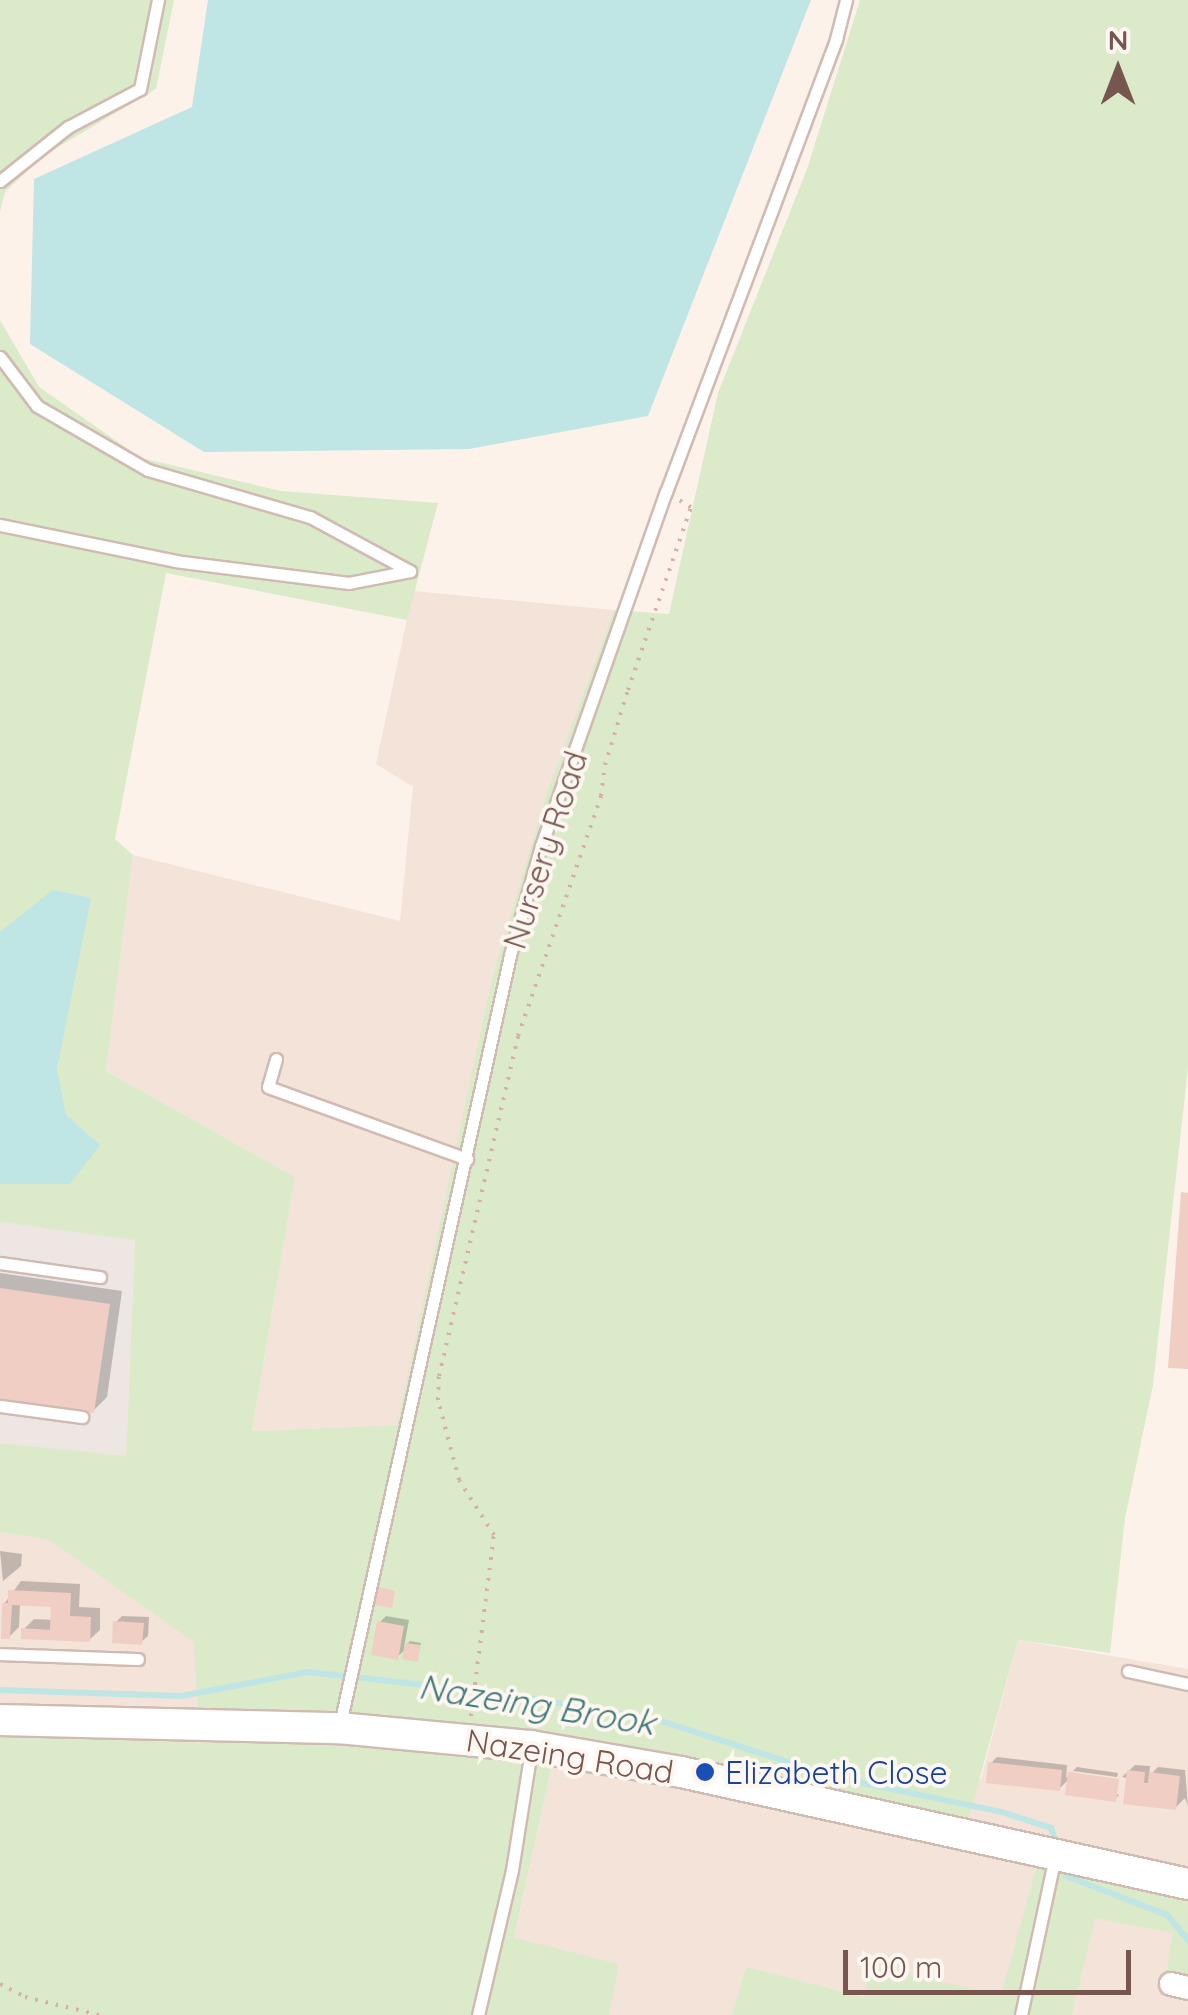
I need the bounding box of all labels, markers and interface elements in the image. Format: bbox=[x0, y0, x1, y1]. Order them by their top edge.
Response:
north arrow bbox=[1068, 20, 1168, 120]
text: N bbox=[1108, 22, 1128, 57]
street label: Nursery Road bbox=[495, 746, 595, 954]
water label: Nazeing Brook bbox=[416, 1665, 658, 1743]
street label: Nazeing Road bbox=[464, 1721, 676, 1791]
place label: Elizabeth Close bbox=[725, 1753, 948, 1791]
marker: Elizabeth Close bbox=[694, 1761, 716, 1783]
scale bar bbox=[848, 1930, 1136, 1992]
text: 100 m bbox=[860, 1948, 942, 1986]

